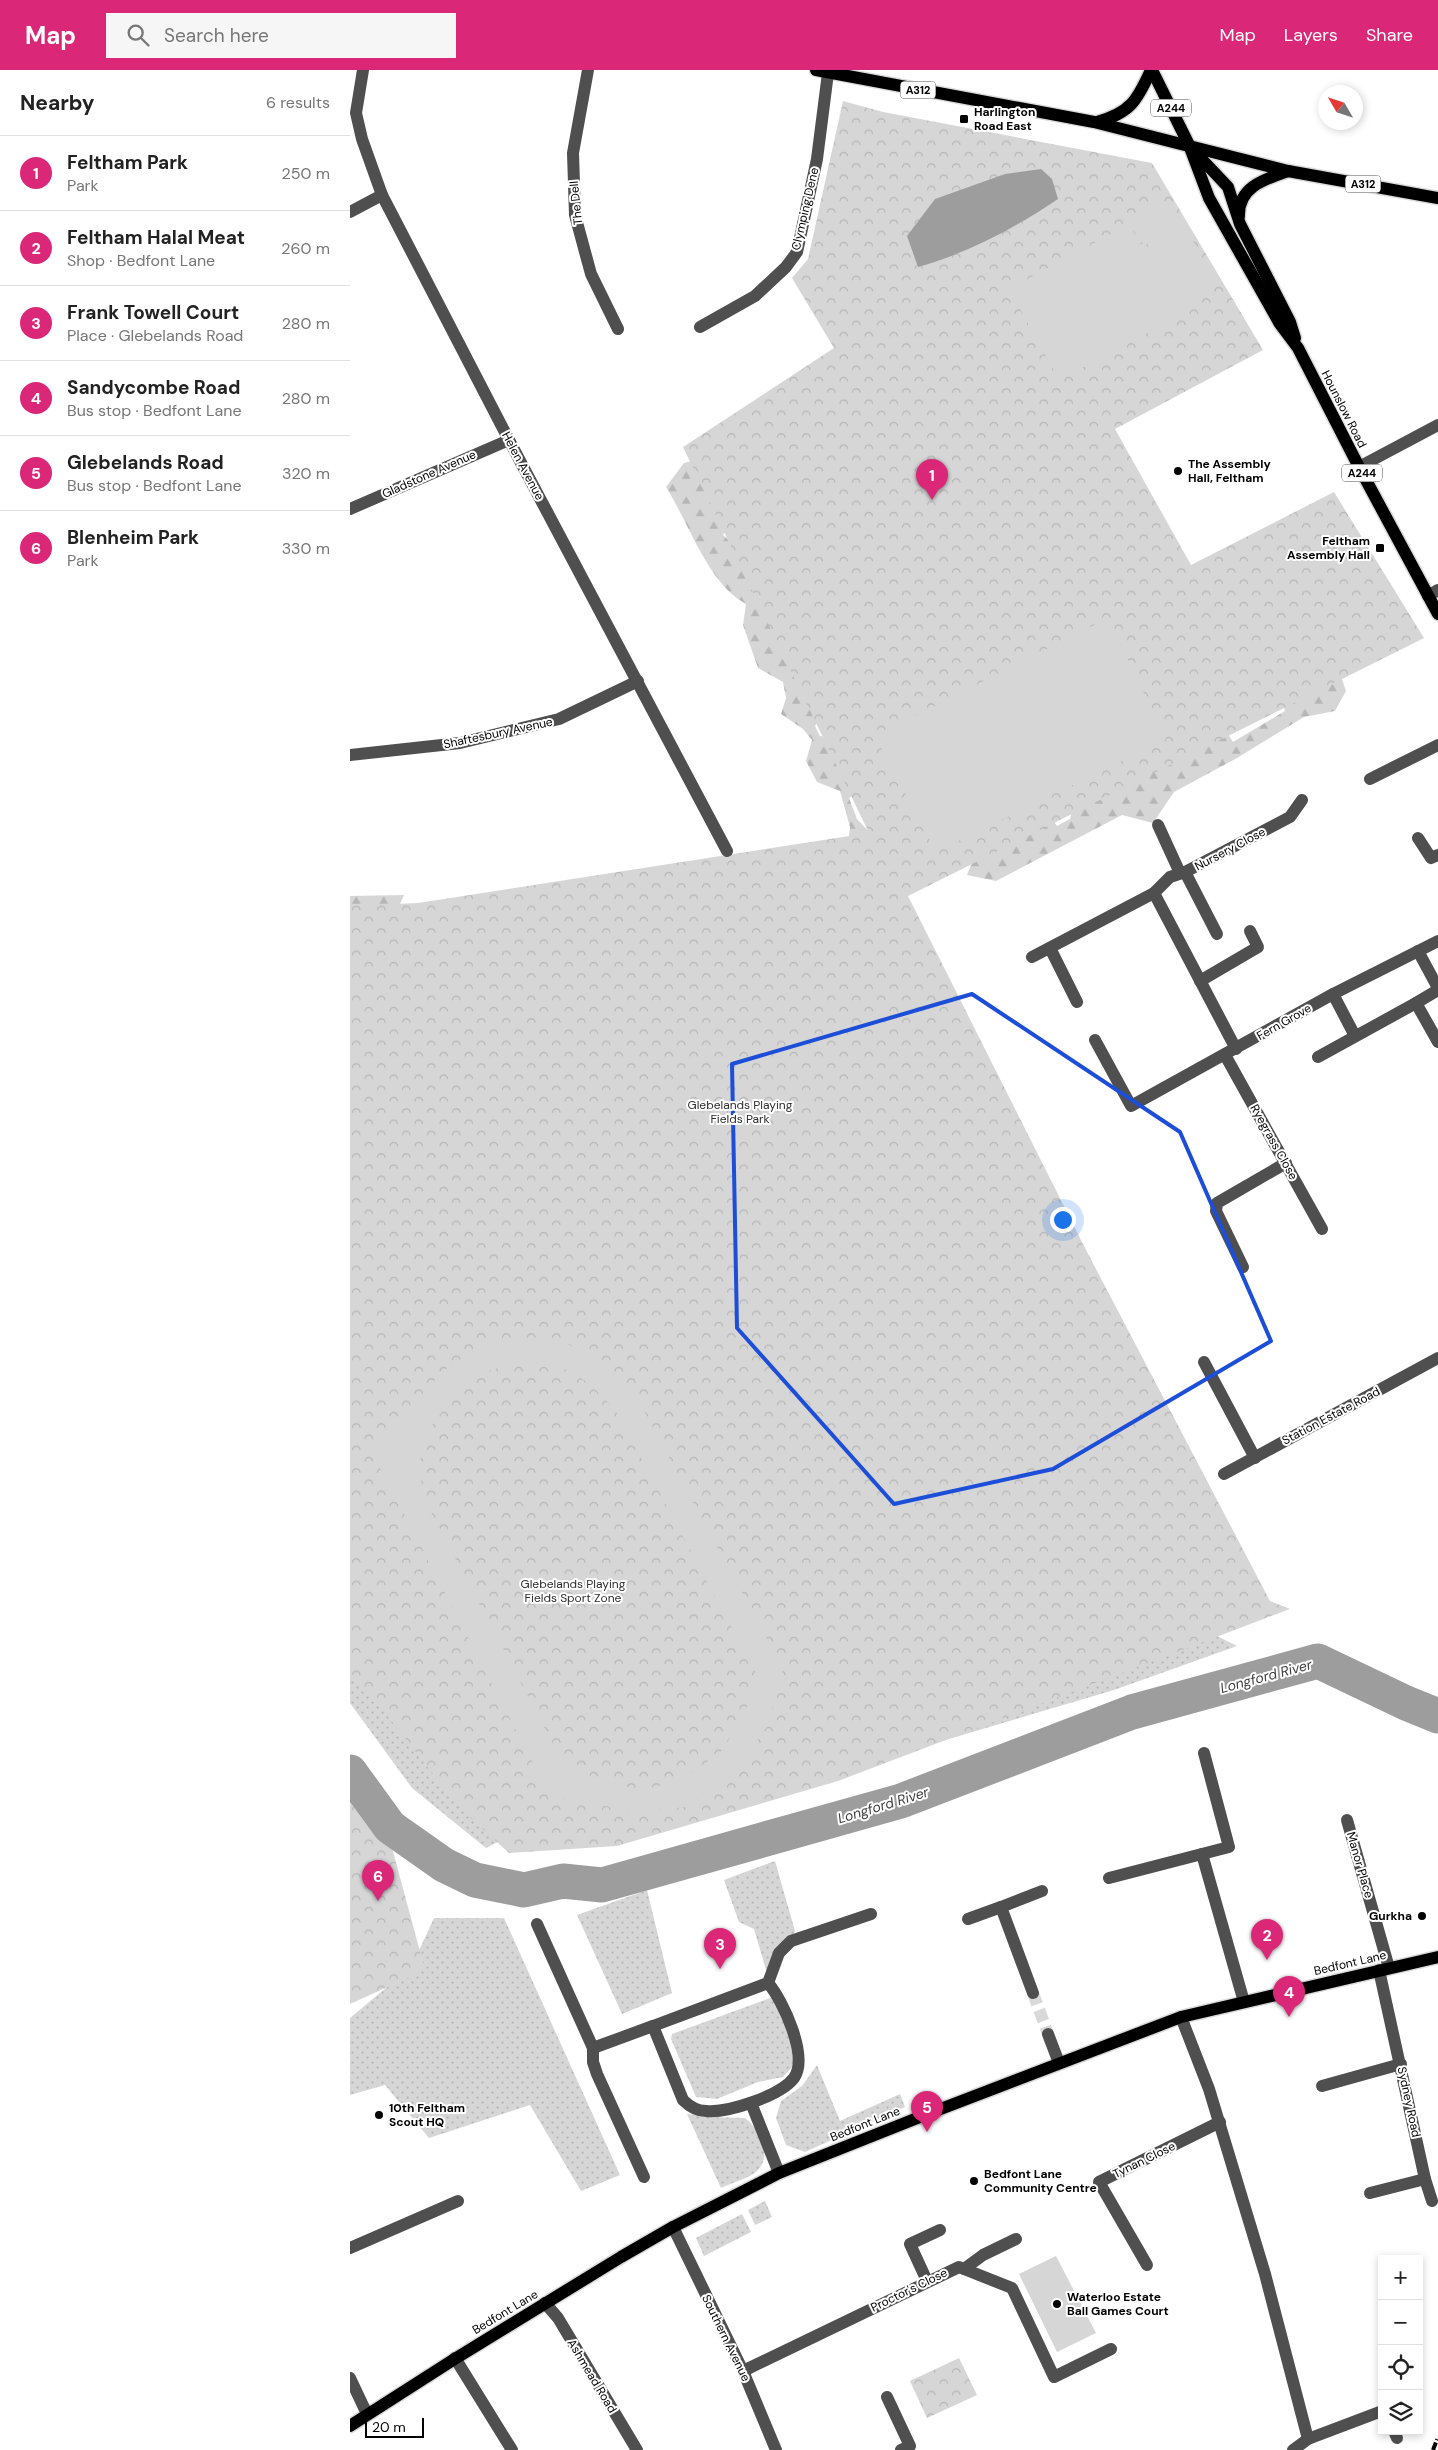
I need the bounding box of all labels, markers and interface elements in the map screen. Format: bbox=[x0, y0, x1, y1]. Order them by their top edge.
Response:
search box bbox=[106, 13, 456, 58]
text: Map bbox=[25, 20, 76, 51]
icon: search bbox=[124, 21, 152, 49]
text: Search here bbox=[164, 23, 269, 48]
text: Map bbox=[1220, 23, 1256, 47]
text: Layers bbox=[1284, 23, 1338, 47]
text: Share bbox=[1366, 23, 1413, 47]
road number: A312 bbox=[900, 82, 936, 98]
north arrow bbox=[1318, 85, 1363, 130]
text: Nearby bbox=[20, 89, 94, 117]
text: 6 results bbox=[266, 92, 330, 113]
road number: A244 bbox=[1151, 99, 1191, 116]
place label: Harlington Road East bbox=[974, 104, 1035, 134]
marker: Harlington Road East bbox=[958, 113, 970, 125]
text: Feltham Park bbox=[67, 150, 188, 175]
text: 1 bbox=[33, 163, 39, 184]
text: 250 m bbox=[282, 163, 330, 184]
street label: Clymping Dene bbox=[788, 166, 822, 252]
text: Park bbox=[67, 175, 99, 196]
road number: A312 bbox=[1346, 176, 1380, 192]
street label: The Dell bbox=[566, 180, 586, 226]
text: Feltham Halal Meat bbox=[67, 225, 245, 250]
text: 2 bbox=[31, 238, 41, 259]
text: 260 m bbox=[281, 238, 330, 259]
text: Shop · Bedfont Lane bbox=[67, 250, 215, 271]
text: Frank Towell Court bbox=[67, 300, 239, 325]
text: 3 bbox=[31, 313, 41, 334]
text: 280 m bbox=[282, 313, 330, 334]
text: Place · Glebelands Road bbox=[67, 325, 243, 346]
street label: Hounslow Road bbox=[1318, 368, 1370, 450]
text: Sandycombe Road bbox=[67, 375, 240, 400]
text: 4 bbox=[31, 388, 41, 409]
text: 280 m bbox=[282, 388, 330, 409]
text: Bus stop · Bedfont Lane bbox=[67, 400, 242, 421]
street label: Helen Avenue bbox=[498, 429, 548, 503]
street label: Gladstone Avenue bbox=[380, 446, 479, 502]
text: Glebelands Road bbox=[67, 450, 224, 475]
place label: The Assembly Hall, Feltham bbox=[1188, 456, 1271, 486]
pin: 1 bbox=[916, 459, 948, 500]
text: 5 bbox=[31, 463, 41, 484]
text: 320 m bbox=[282, 463, 330, 484]
road number: A244 bbox=[1342, 464, 1382, 482]
marker: The Assembly Hall, Feltham bbox=[1172, 465, 1184, 477]
text: Bus stop · Bedfont Lane bbox=[67, 475, 242, 496]
text: Blenheim Park bbox=[67, 525, 199, 550]
place label: Feltham Assembly Hall bbox=[1287, 533, 1370, 563]
text: 6 bbox=[31, 538, 41, 559]
text: 330 m bbox=[282, 538, 330, 559]
marker: Feltham Assembly Hall bbox=[1374, 542, 1386, 554]
text: Park bbox=[67, 550, 99, 571]
street label: Shaftesbury Avenue bbox=[442, 714, 554, 752]
street label: Nursery Close bbox=[1192, 824, 1268, 874]
street label: Fern Grove bbox=[1254, 1000, 1314, 1044]
park label: Glebelands Playing Fields Park bbox=[688, 1097, 793, 1127]
street label: Ryegrass Close bbox=[1247, 1101, 1301, 1183]
your location bbox=[1050, 1207, 1076, 1233]
street label: Station Estate Road bbox=[1279, 1383, 1383, 1449]
park label: Glebelands Playing Fields Sport Zone bbox=[521, 1576, 626, 1606]
water label: Longford River bbox=[1218, 1655, 1315, 1697]
water label: Longford River bbox=[835, 1782, 931, 1827]
street label: Manor Place bbox=[1343, 1830, 1377, 1900]
pin: 6 bbox=[362, 1860, 394, 1901]
place label: Gurkha bbox=[1369, 1908, 1412, 1924]
marker: Gurkha bbox=[1416, 1910, 1428, 1922]
pin: 2 bbox=[1251, 1919, 1283, 1960]
pin: 3 bbox=[704, 1928, 736, 1969]
street label: Bedfont Lane bbox=[1312, 1947, 1388, 1979]
pin: 4 bbox=[1273, 1976, 1305, 2017]
street label: Sydney Road bbox=[1394, 2065, 1424, 2139]
pin: 5 bbox=[911, 2091, 943, 2132]
place label: 10th Feltham Scout HQ bbox=[389, 2100, 465, 2130]
street label: Bedfont Lane bbox=[828, 2103, 902, 2145]
marker: 10th Feltham Scout HQ bbox=[373, 2109, 385, 2121]
street label: Tynan Close bbox=[1110, 2138, 1178, 2182]
place label: Bedfont Lane Community Centre bbox=[984, 2166, 1097, 2196]
marker: Bedfont Lane Community Centre bbox=[968, 2175, 980, 2187]
map controls bbox=[1378, 2255, 1423, 2435]
button: + bbox=[1378, 2255, 1423, 2300]
street label: Proctor's Close bbox=[868, 2264, 950, 2315]
street label: Bedfont Lane bbox=[469, 2286, 541, 2338]
place label: Waterloo Estate Ball Games Court bbox=[1067, 2289, 1169, 2319]
street label: Southern Avenue bbox=[698, 2292, 754, 2384]
marker: Waterloo Estate Ball Games Court bbox=[1051, 2298, 1063, 2310]
button: − bbox=[1378, 2300, 1423, 2345]
street label: Ashmead Road bbox=[564, 2336, 620, 2416]
button: locate bbox=[1378, 2345, 1423, 2390]
button: layers bbox=[1378, 2390, 1423, 2435]
scale bar bbox=[365, 2415, 424, 2438]
text: 20 m bbox=[372, 2418, 406, 2436]

